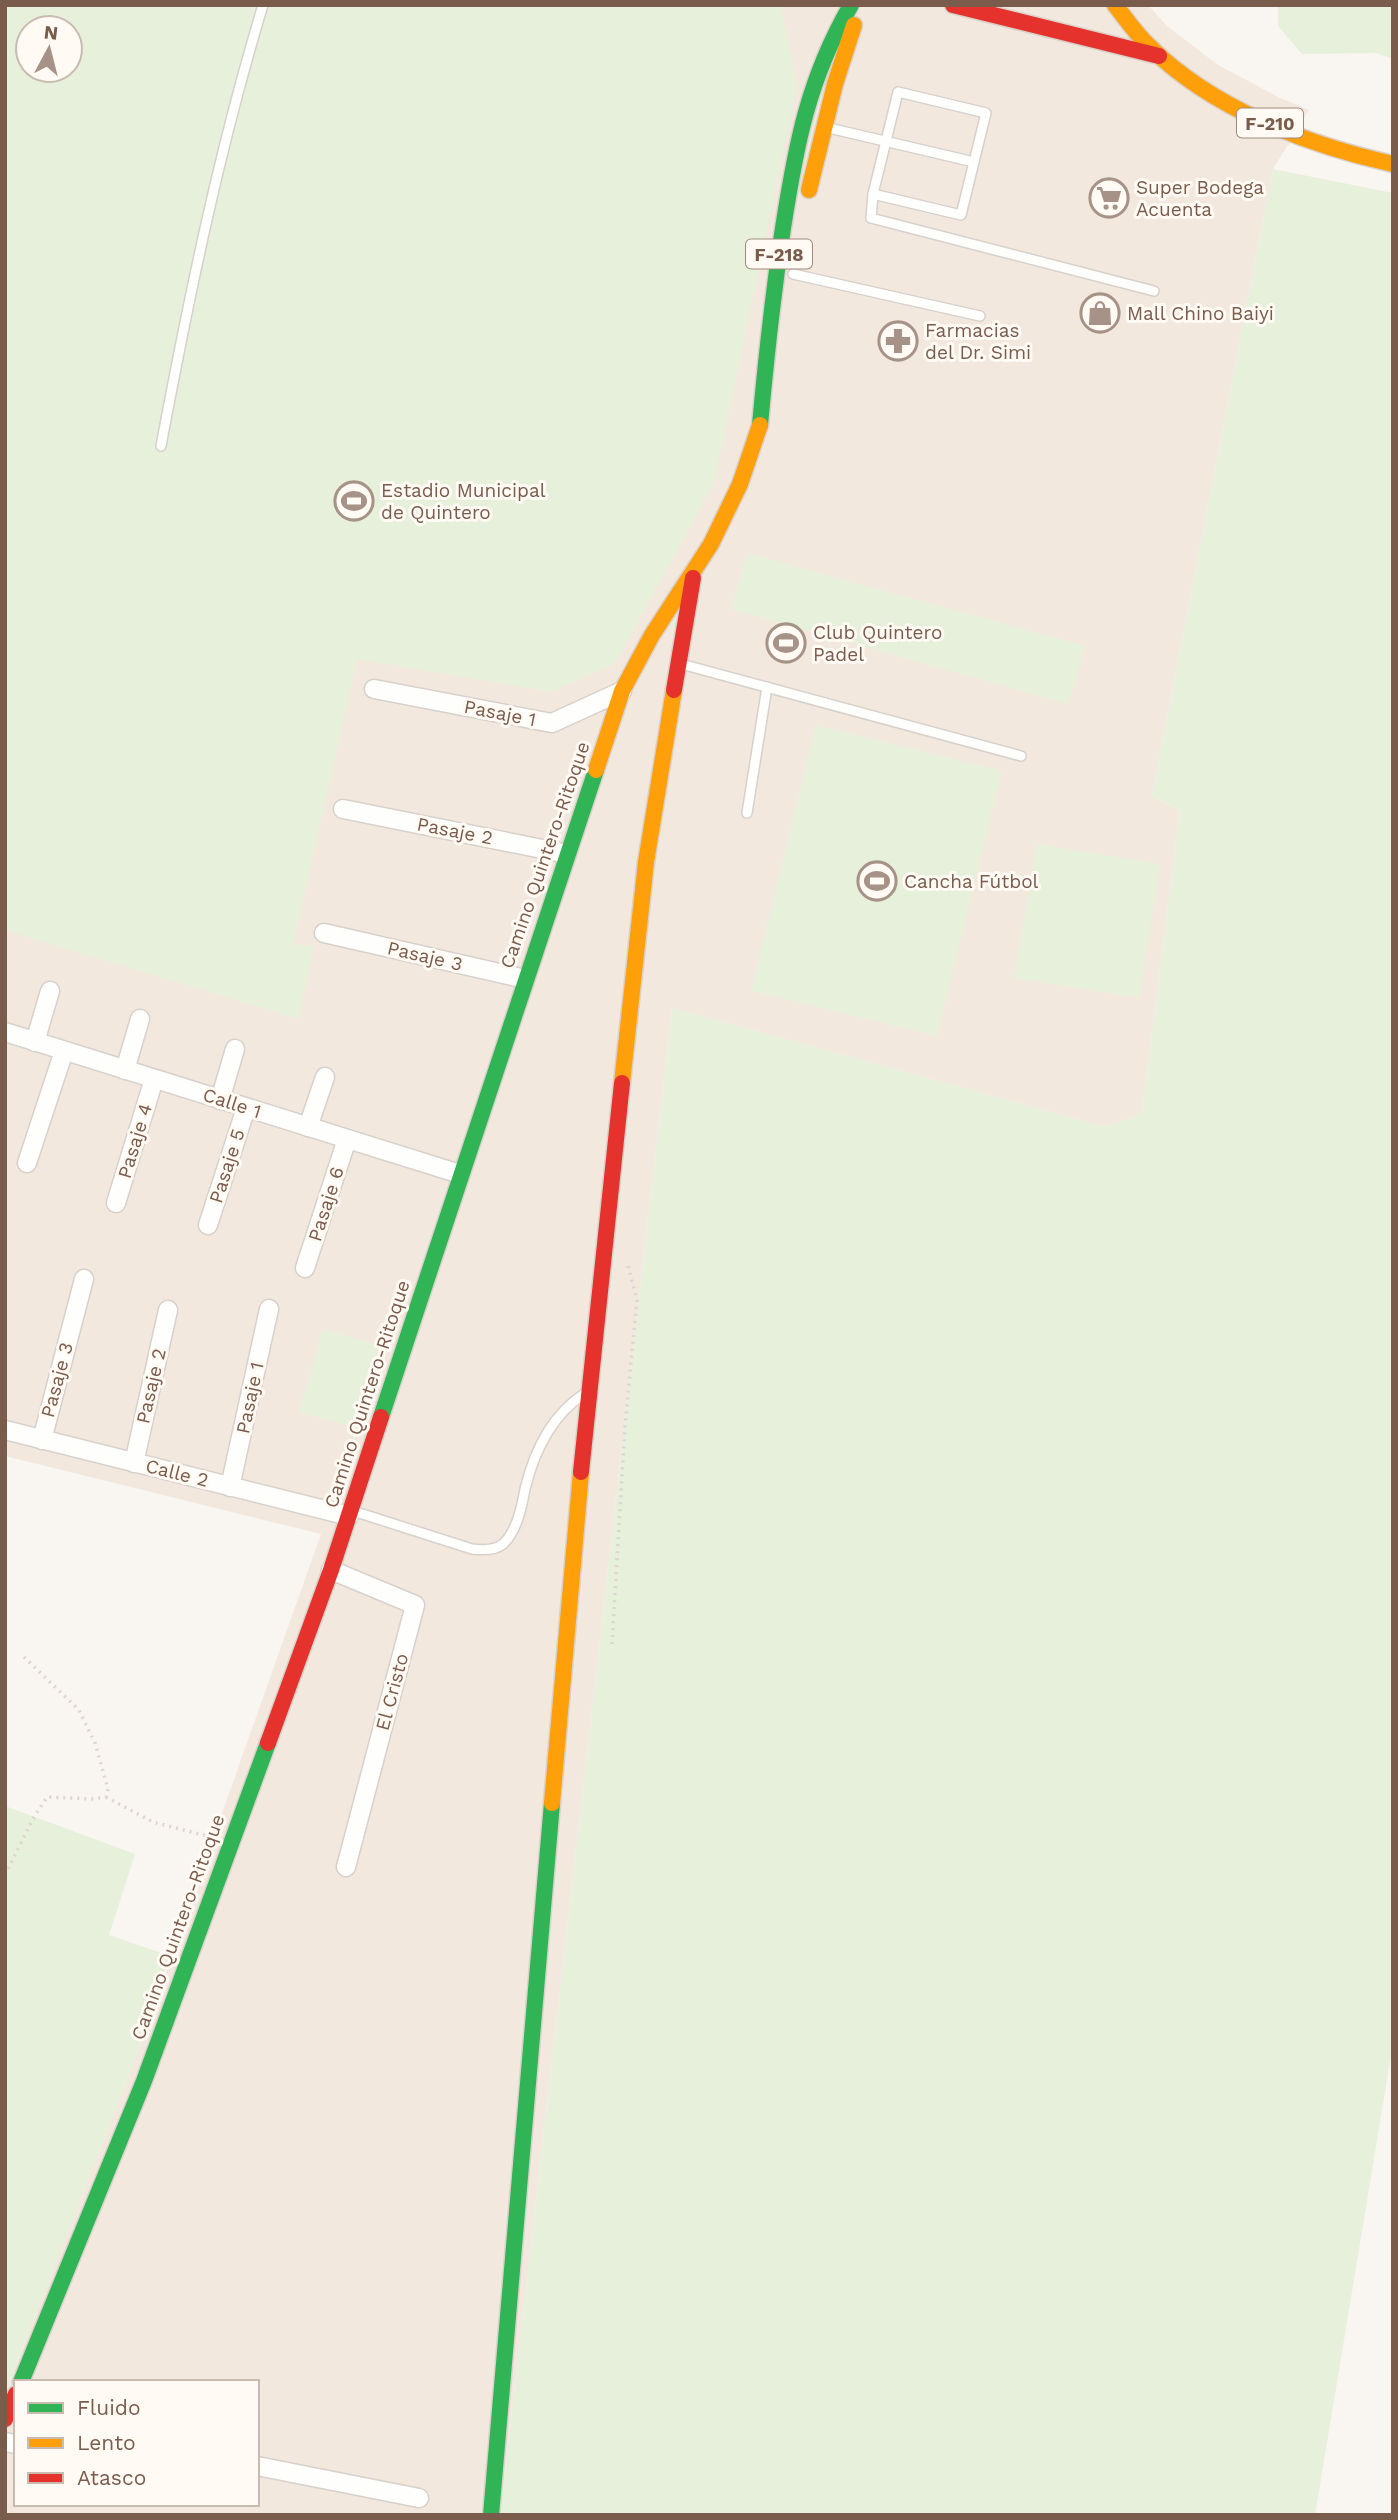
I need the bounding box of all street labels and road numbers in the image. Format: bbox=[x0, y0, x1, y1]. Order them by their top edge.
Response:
road number: F-210 bbox=[1237, 109, 1303, 138]
road number: F-218 bbox=[746, 240, 812, 268]
street label: Pasaje 1 bbox=[462, 695, 538, 731]
street label: Camino Quintero-Ritoque bbox=[495, 739, 595, 971]
street label: Pasaje 2 bbox=[415, 812, 495, 850]
street label: Pasaje 3 bbox=[385, 936, 465, 976]
street label: Calle 1 bbox=[200, 1083, 264, 1123]
street label: Pasaje 4 bbox=[113, 1101, 157, 1181]
street label: Pasaje 5 bbox=[204, 1126, 250, 1206]
street label: Pasaje 6 bbox=[303, 1164, 349, 1244]
street label: Camino Quintero-Ritoque bbox=[319, 1277, 415, 1511]
street label: Pasaje 3 bbox=[36, 1340, 78, 1420]
street label: Pasaje 2 bbox=[131, 1346, 171, 1426]
street label: Pasaje 1 bbox=[231, 1360, 269, 1436]
street label: Calle 2 bbox=[143, 1454, 211, 1492]
street label: El Cristo bbox=[371, 1651, 413, 1733]
street label: Camino Quintero-Ritoque bbox=[126, 1811, 230, 2043]

